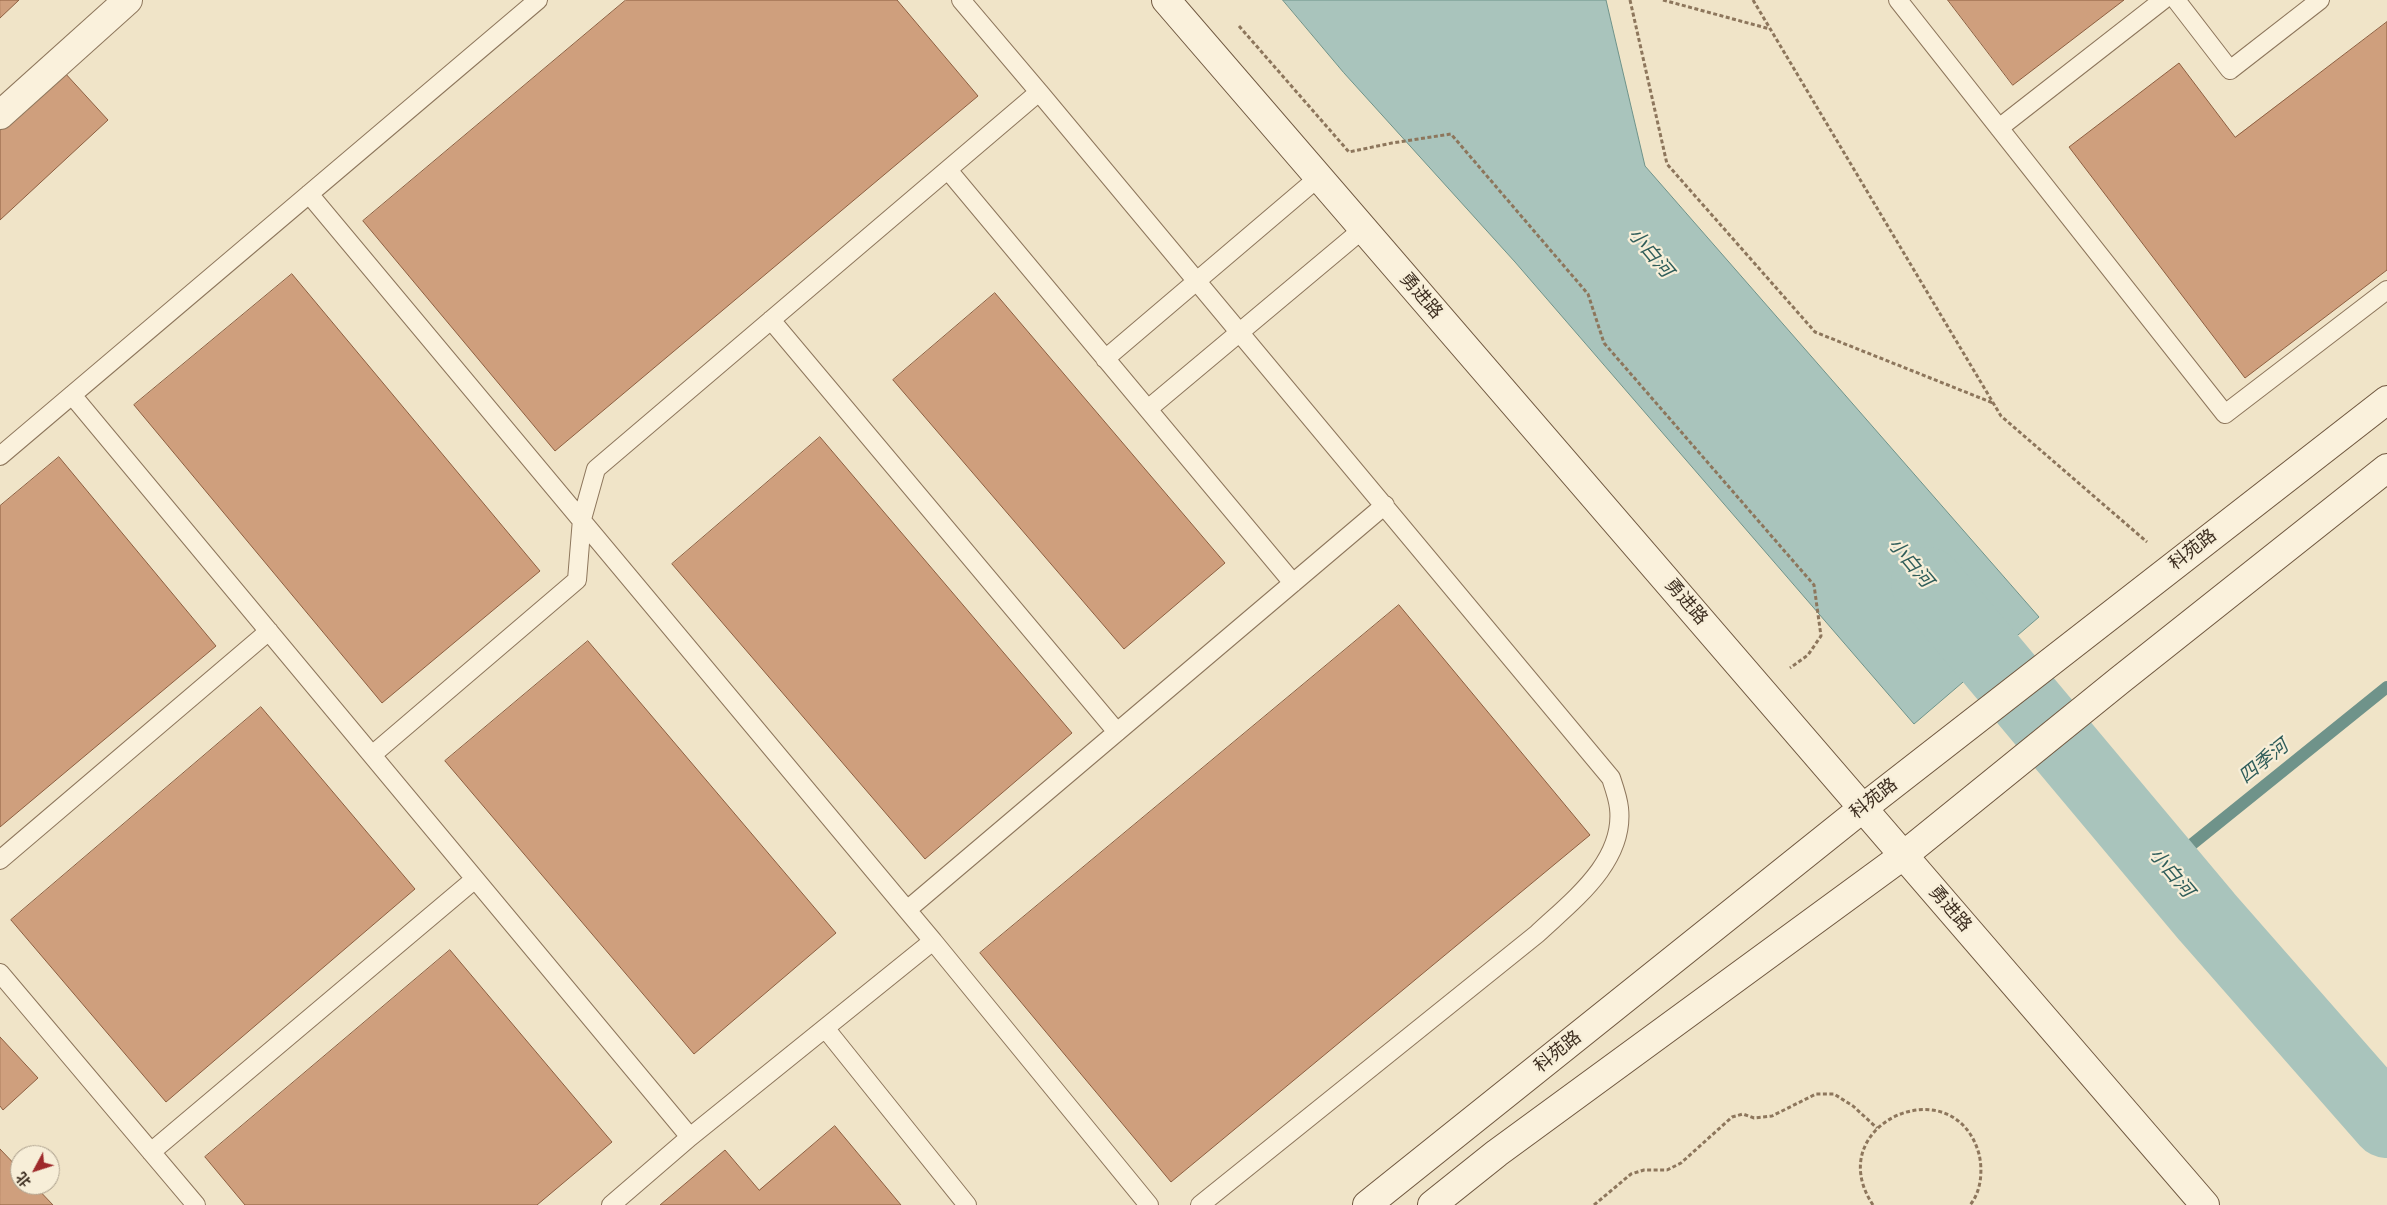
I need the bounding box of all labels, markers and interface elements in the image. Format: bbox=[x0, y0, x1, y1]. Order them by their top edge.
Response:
water label: 小白河 bbox=[1623, 224, 1677, 282]
street label: 勇进路 bbox=[1395, 269, 1447, 323]
street label: 科苑路 bbox=[2165, 525, 2221, 575]
water label: 小白河 bbox=[1883, 534, 1937, 592]
street label: 勇进路 bbox=[1660, 575, 1712, 629]
water label: 四季河 bbox=[2235, 735, 2293, 789]
street label: 科苑路 bbox=[1846, 774, 1902, 824]
water label: 小白河 bbox=[2144, 844, 2198, 902]
street label: 勇进路 bbox=[1924, 882, 1976, 936]
street label: 科苑路 bbox=[1530, 1027, 1586, 1077]
north arrow bbox=[10, 1145, 60, 1195]
text: 北 bbox=[13, 1168, 35, 1190]

